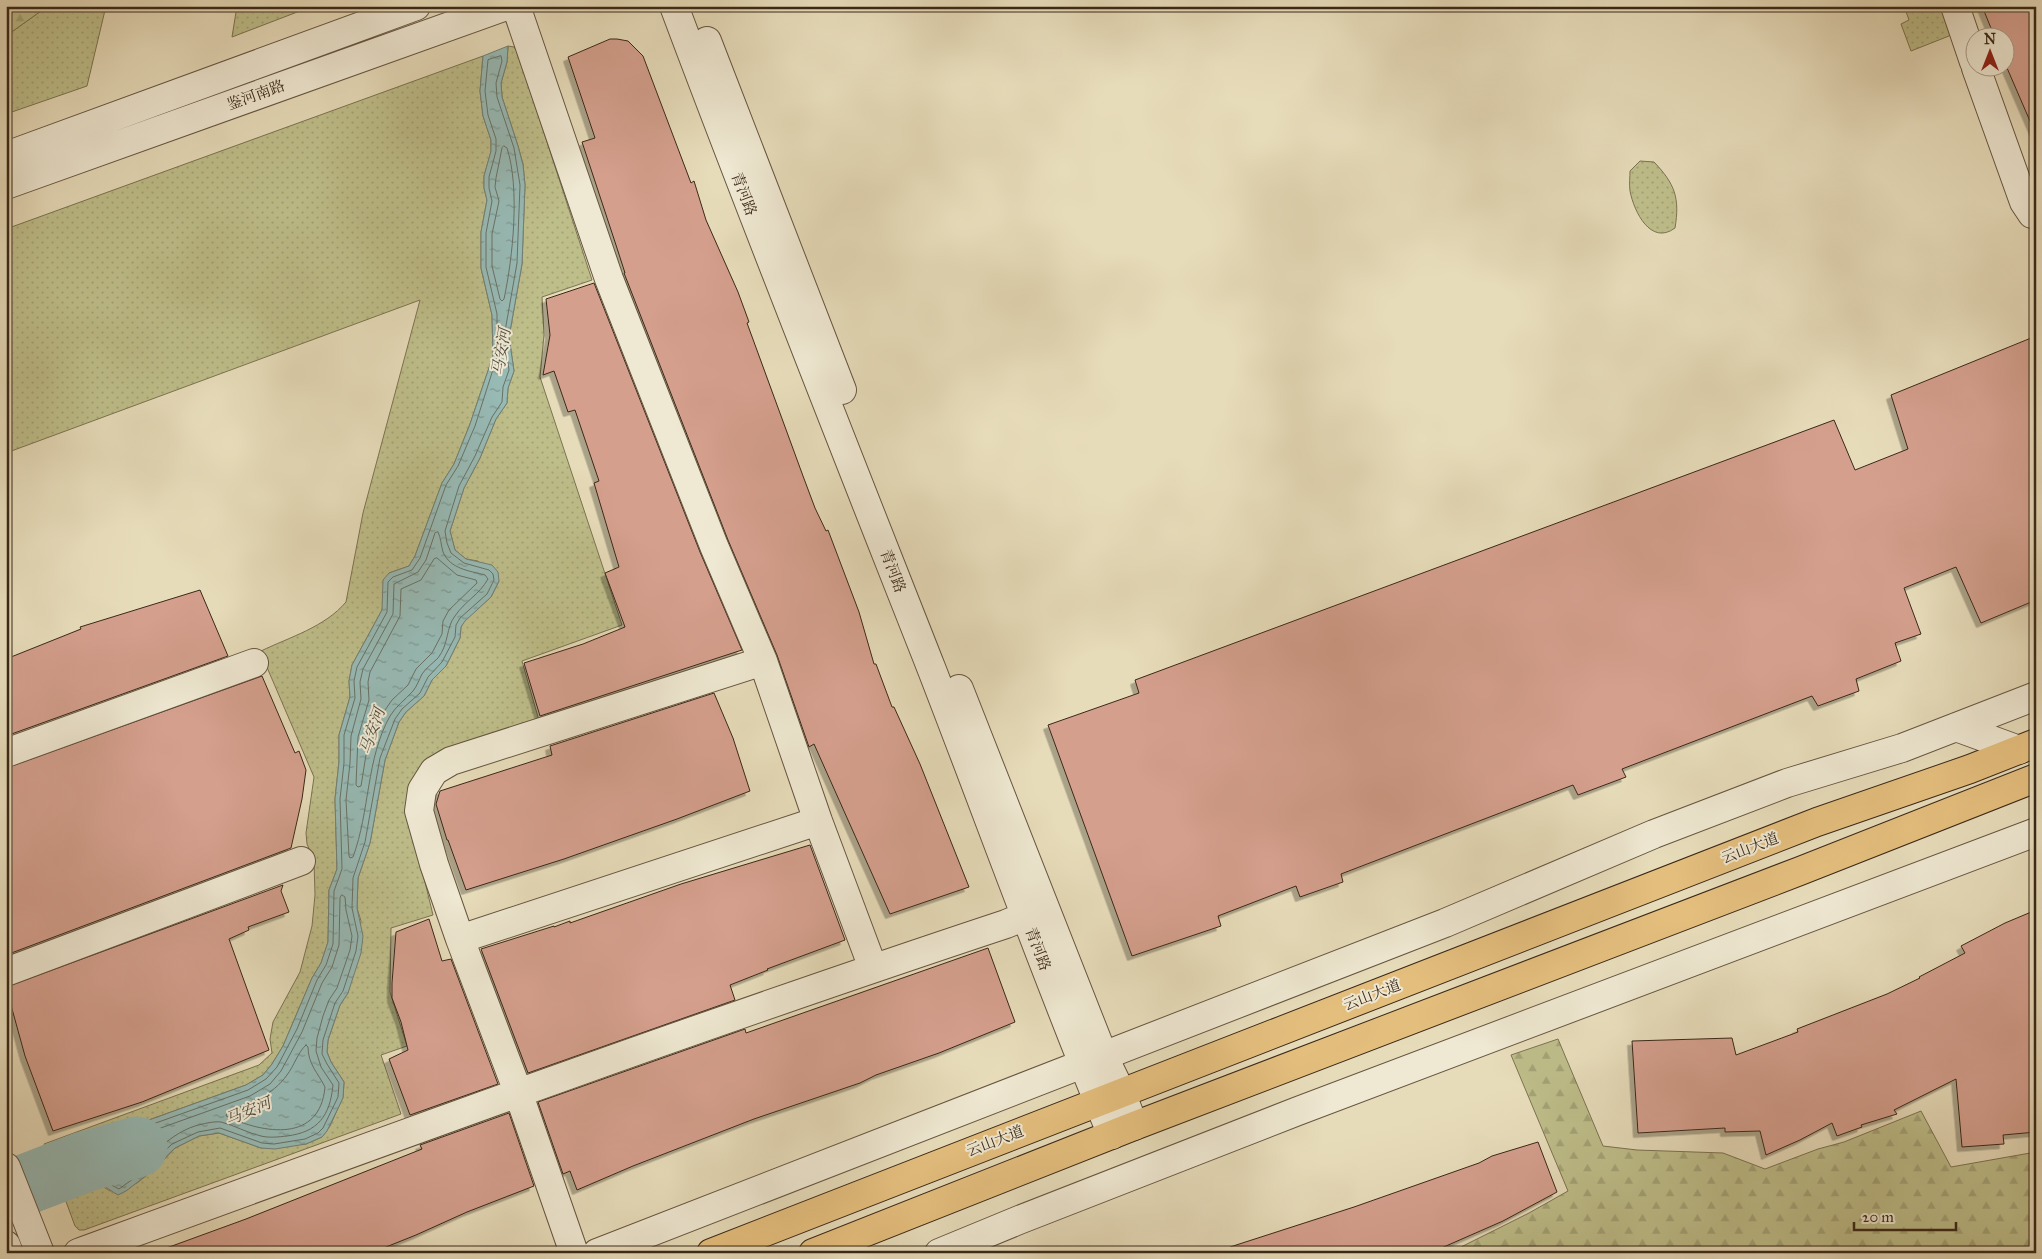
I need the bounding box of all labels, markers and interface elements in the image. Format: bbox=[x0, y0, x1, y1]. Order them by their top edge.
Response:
north arrow bbox=[1964, 28, 2014, 78]
text: N bbox=[1984, 31, 1996, 48]
street label: 鉴河南路 bbox=[225, 76, 287, 114]
street label: 青河路 bbox=[728, 170, 760, 218]
water label: 马安河 bbox=[488, 324, 515, 377]
street label: 青河路 bbox=[877, 547, 909, 595]
water label: 马安河 bbox=[355, 702, 390, 757]
street label: 云山大道 bbox=[1719, 829, 1781, 867]
street label: 青河路 bbox=[1022, 925, 1054, 973]
street label: 云山大道 bbox=[1341, 976, 1403, 1014]
water label: 马安河 bbox=[222, 1092, 277, 1129]
street label: 云山大道 bbox=[964, 1122, 1026, 1160]
scale bar bbox=[1854, 1199, 1957, 1231]
text: 20 m bbox=[1862, 1208, 1894, 1226]

